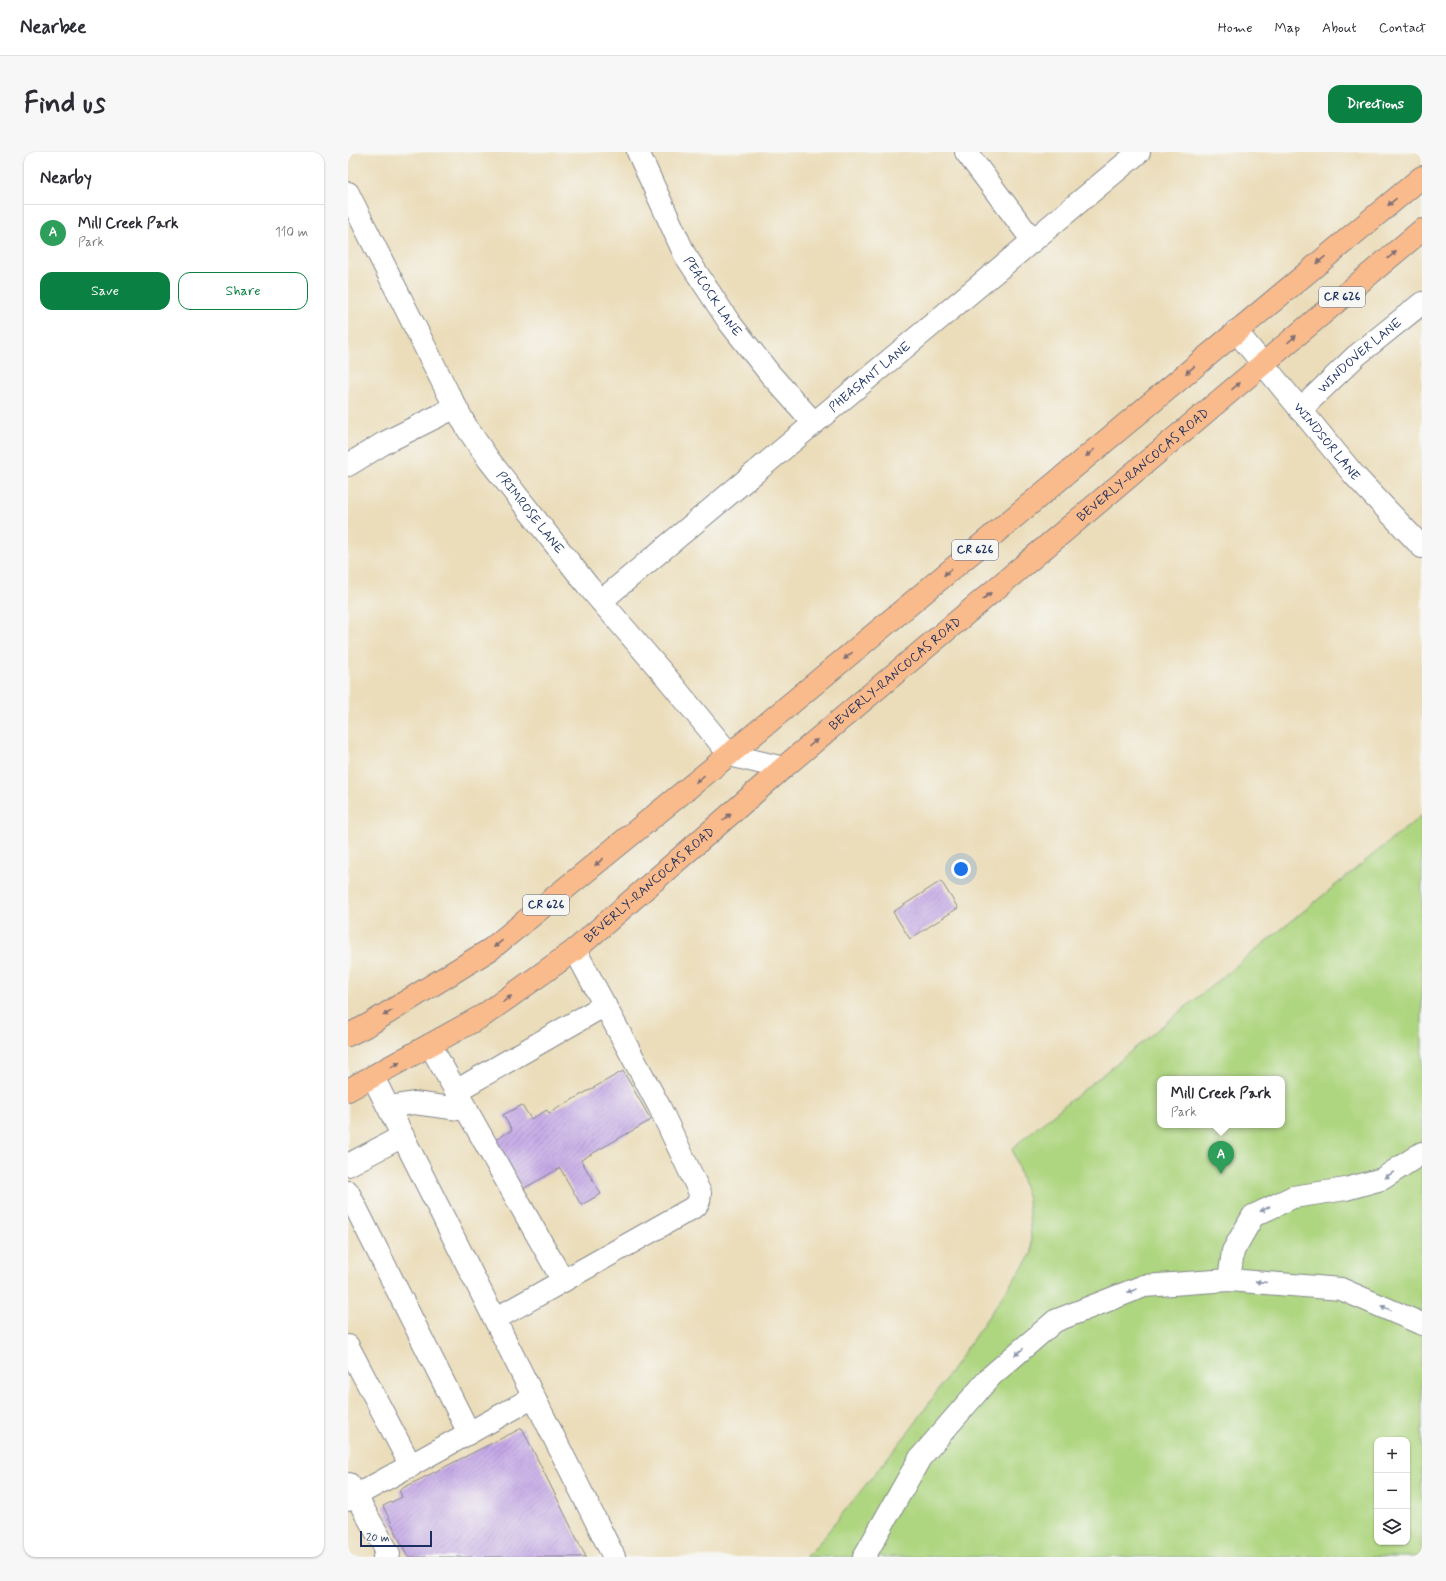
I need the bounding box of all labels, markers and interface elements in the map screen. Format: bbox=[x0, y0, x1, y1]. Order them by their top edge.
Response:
text: Nearbee bbox=[20, 15, 86, 40]
text: Home bbox=[1218, 19, 1252, 37]
text: Map bbox=[1274, 19, 1300, 37]
text: About bbox=[1322, 19, 1357, 37]
text: Contact bbox=[1379, 19, 1426, 37]
button: Directions bbox=[1328, 85, 1422, 123]
text: Find us bbox=[24, 86, 105, 123]
text: Nearby bbox=[40, 167, 92, 189]
one-way arrow bbox=[1387, 197, 1397, 206]
text: Mill Creek Park bbox=[78, 214, 178, 234]
text: A bbox=[49, 224, 57, 241]
text: 110 m bbox=[275, 224, 308, 241]
text: Park bbox=[78, 234, 104, 251]
one-way arrow bbox=[1387, 251, 1397, 260]
street label: PEACOCK LANE bbox=[680, 253, 746, 340]
one-way arrow bbox=[1316, 256, 1327, 265]
button: Save bbox=[40, 272, 170, 310]
button: Share bbox=[178, 272, 308, 310]
road number: CR 626 bbox=[1319, 287, 1365, 307]
street label: WINDOVER LANE bbox=[1314, 314, 1405, 397]
one-way arrow bbox=[1287, 334, 1298, 343]
street label: PHEASANT LANE bbox=[825, 338, 914, 416]
one-way arrow bbox=[1185, 365, 1196, 374]
one-way arrow bbox=[1231, 381, 1242, 390]
street label: WINDSOR LANE bbox=[1290, 399, 1364, 484]
street label: BEVERLY-RANCOCAS ROAD bbox=[1073, 404, 1213, 526]
one-way arrow bbox=[1085, 449, 1096, 458]
street label: PRIMROSE LANE bbox=[492, 468, 568, 557]
road number: CR 626 bbox=[952, 540, 998, 560]
one-way arrow bbox=[942, 568, 953, 577]
one-way arrow bbox=[982, 592, 993, 601]
street label: BEVERLY-RANCOCAS ROAD bbox=[825, 613, 965, 734]
one-way arrow bbox=[843, 651, 853, 660]
one-way arrow bbox=[808, 739, 818, 748]
one-way arrow bbox=[694, 775, 705, 784]
one-way arrow bbox=[721, 813, 732, 822]
street label: BEVERLY-RANCOCAS ROAD bbox=[581, 823, 718, 947]
one-way arrow bbox=[594, 858, 605, 867]
your location bbox=[951, 859, 971, 879]
road number: CR 626 bbox=[523, 895, 569, 915]
one-way arrow bbox=[493, 940, 504, 948]
one-way arrow bbox=[501, 995, 512, 1003]
one-way arrow bbox=[382, 1009, 394, 1016]
one-way arrow bbox=[389, 1061, 401, 1068]
popup bbox=[1157, 1076, 1285, 1128]
text: Mill Creek Park bbox=[1171, 1084, 1271, 1104]
text: Park bbox=[1171, 1104, 1197, 1121]
pin: A bbox=[1208, 1141, 1234, 1174]
one-way arrow bbox=[1384, 1171, 1395, 1178]
one-way arrow bbox=[1260, 1206, 1271, 1212]
one-way arrow bbox=[1255, 1279, 1267, 1286]
one-way arrow bbox=[1125, 1288, 1137, 1294]
one-way arrow bbox=[1380, 1305, 1392, 1311]
one-way arrow bbox=[1014, 1347, 1024, 1356]
map controls bbox=[1374, 1437, 1410, 1545]
button: + bbox=[1374, 1437, 1410, 1473]
button: − bbox=[1374, 1473, 1410, 1509]
button: layers bbox=[1374, 1509, 1410, 1545]
scale bar bbox=[360, 1529, 432, 1548]
text: 20 m bbox=[366, 1531, 389, 1545]

